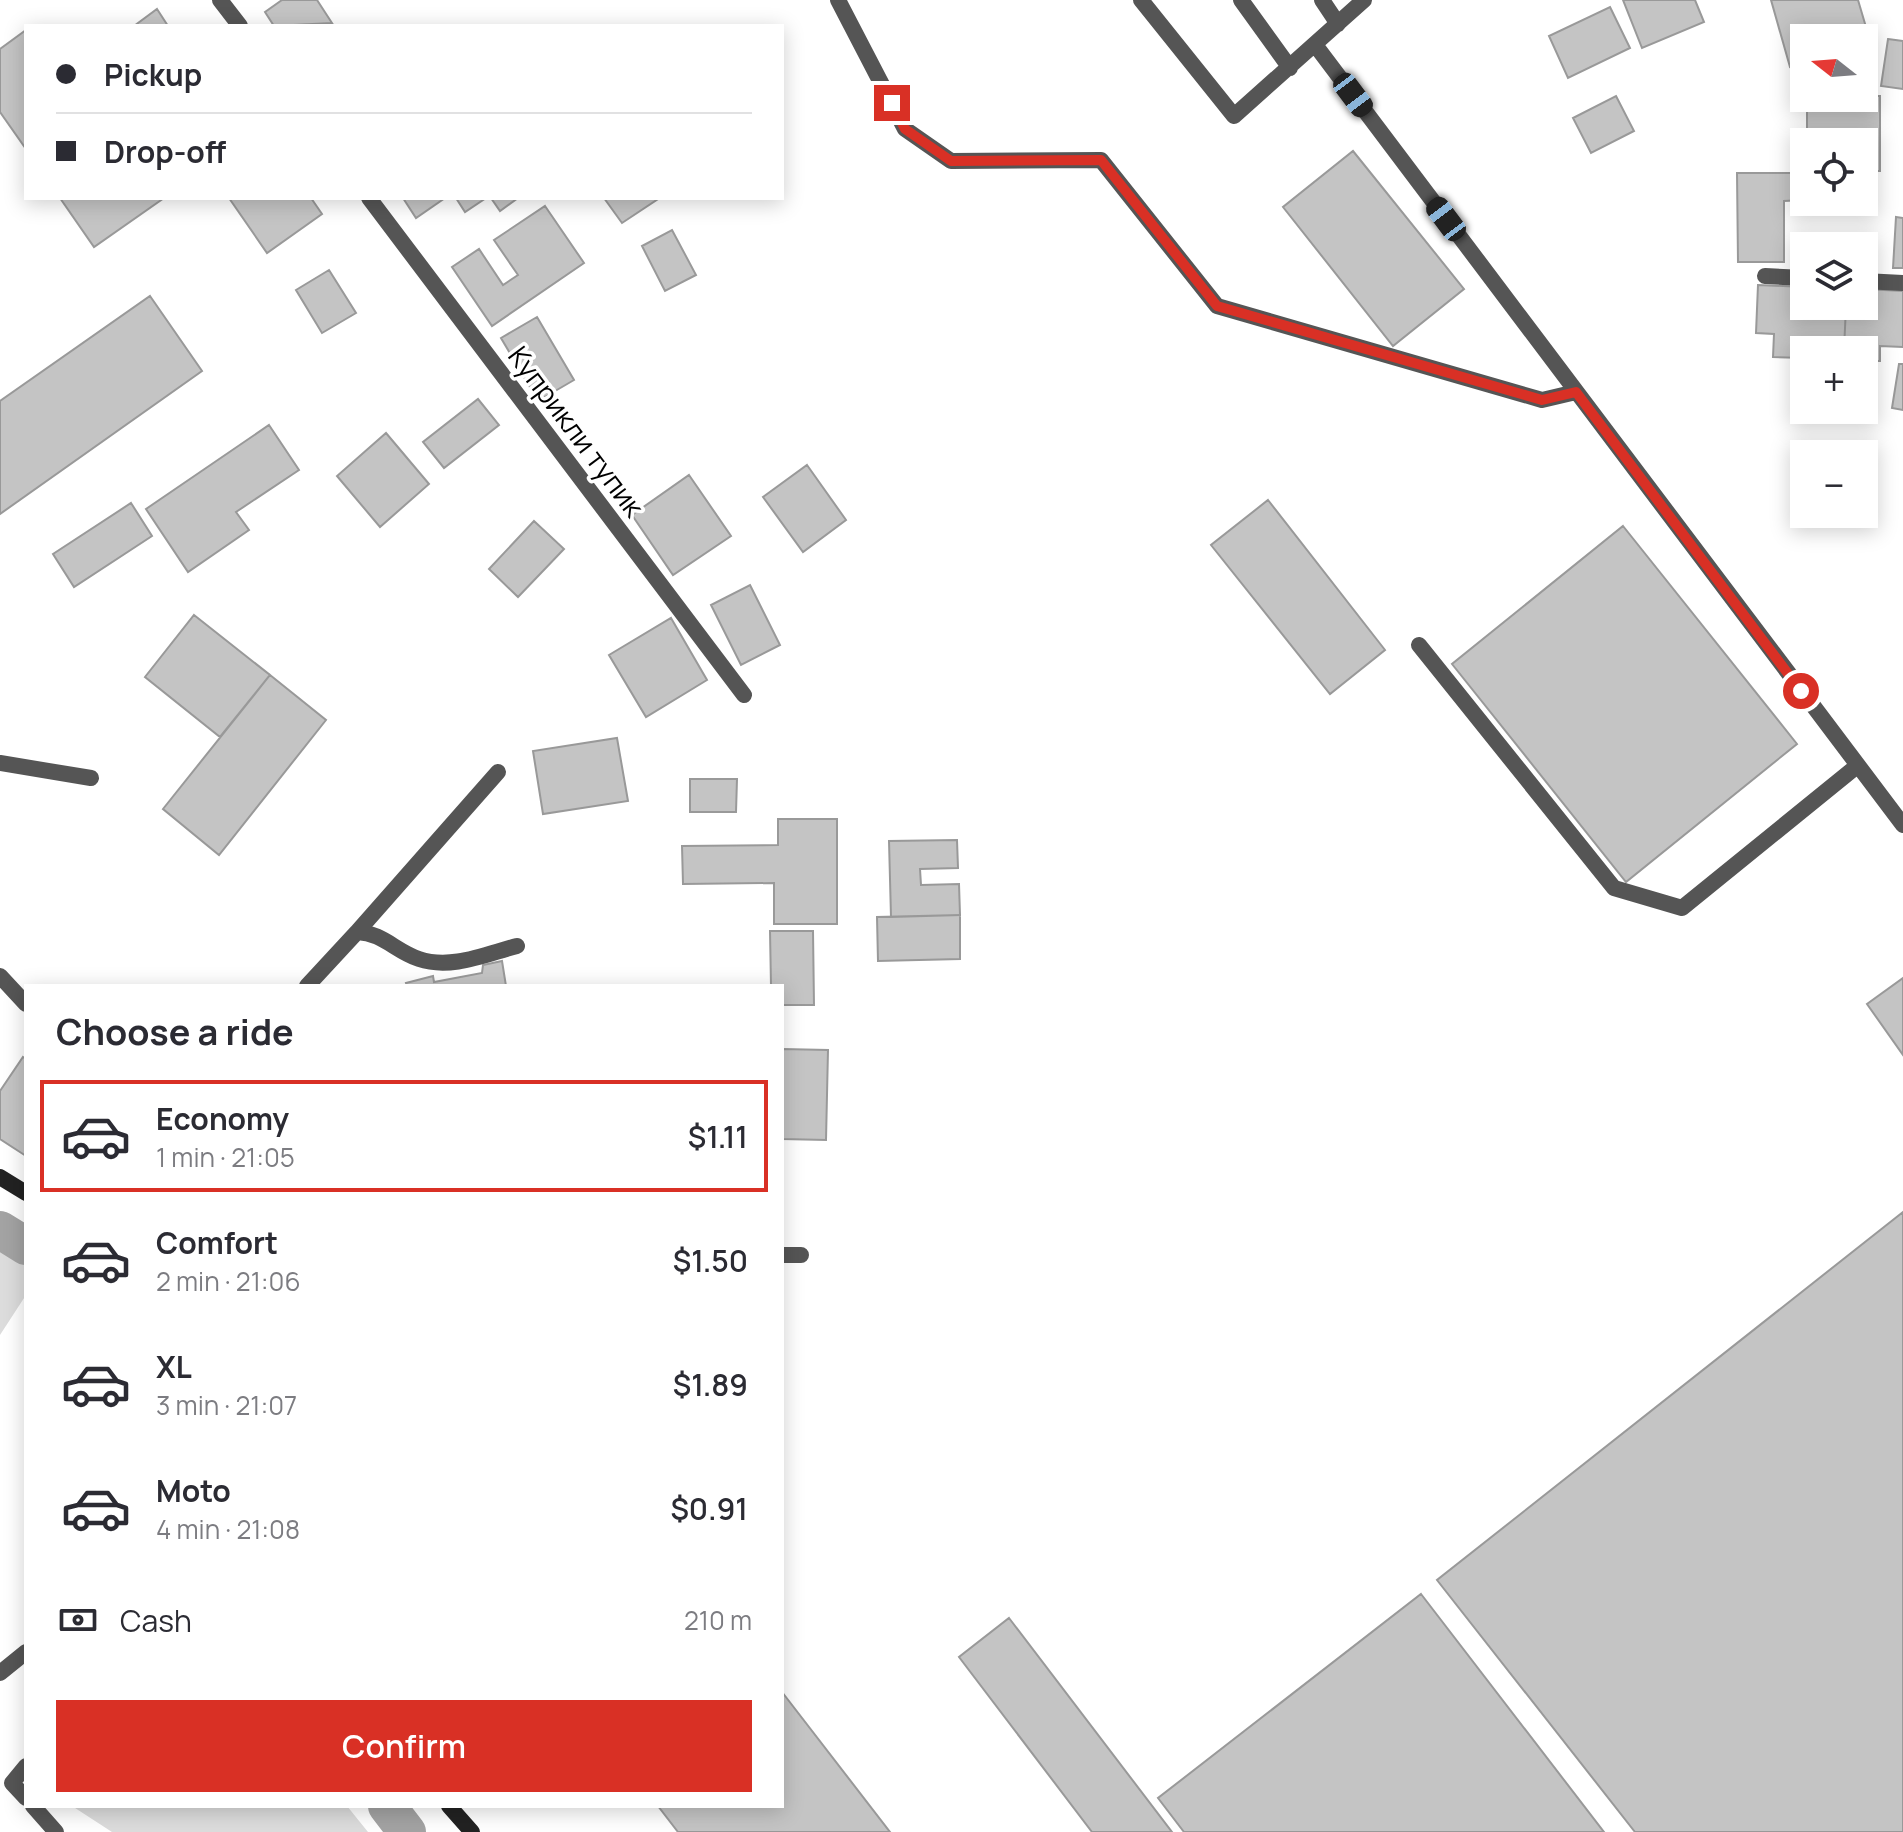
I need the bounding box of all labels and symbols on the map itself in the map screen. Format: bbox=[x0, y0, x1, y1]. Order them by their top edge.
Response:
north arrow bbox=[1790, 24, 1878, 112]
car bbox=[1329, 69, 1377, 121]
route end bbox=[874, 85, 910, 121]
car bbox=[1422, 193, 1470, 245]
street label: Куприкли тупик bbox=[500, 338, 654, 525]
route start bbox=[1783, 673, 1819, 709]

